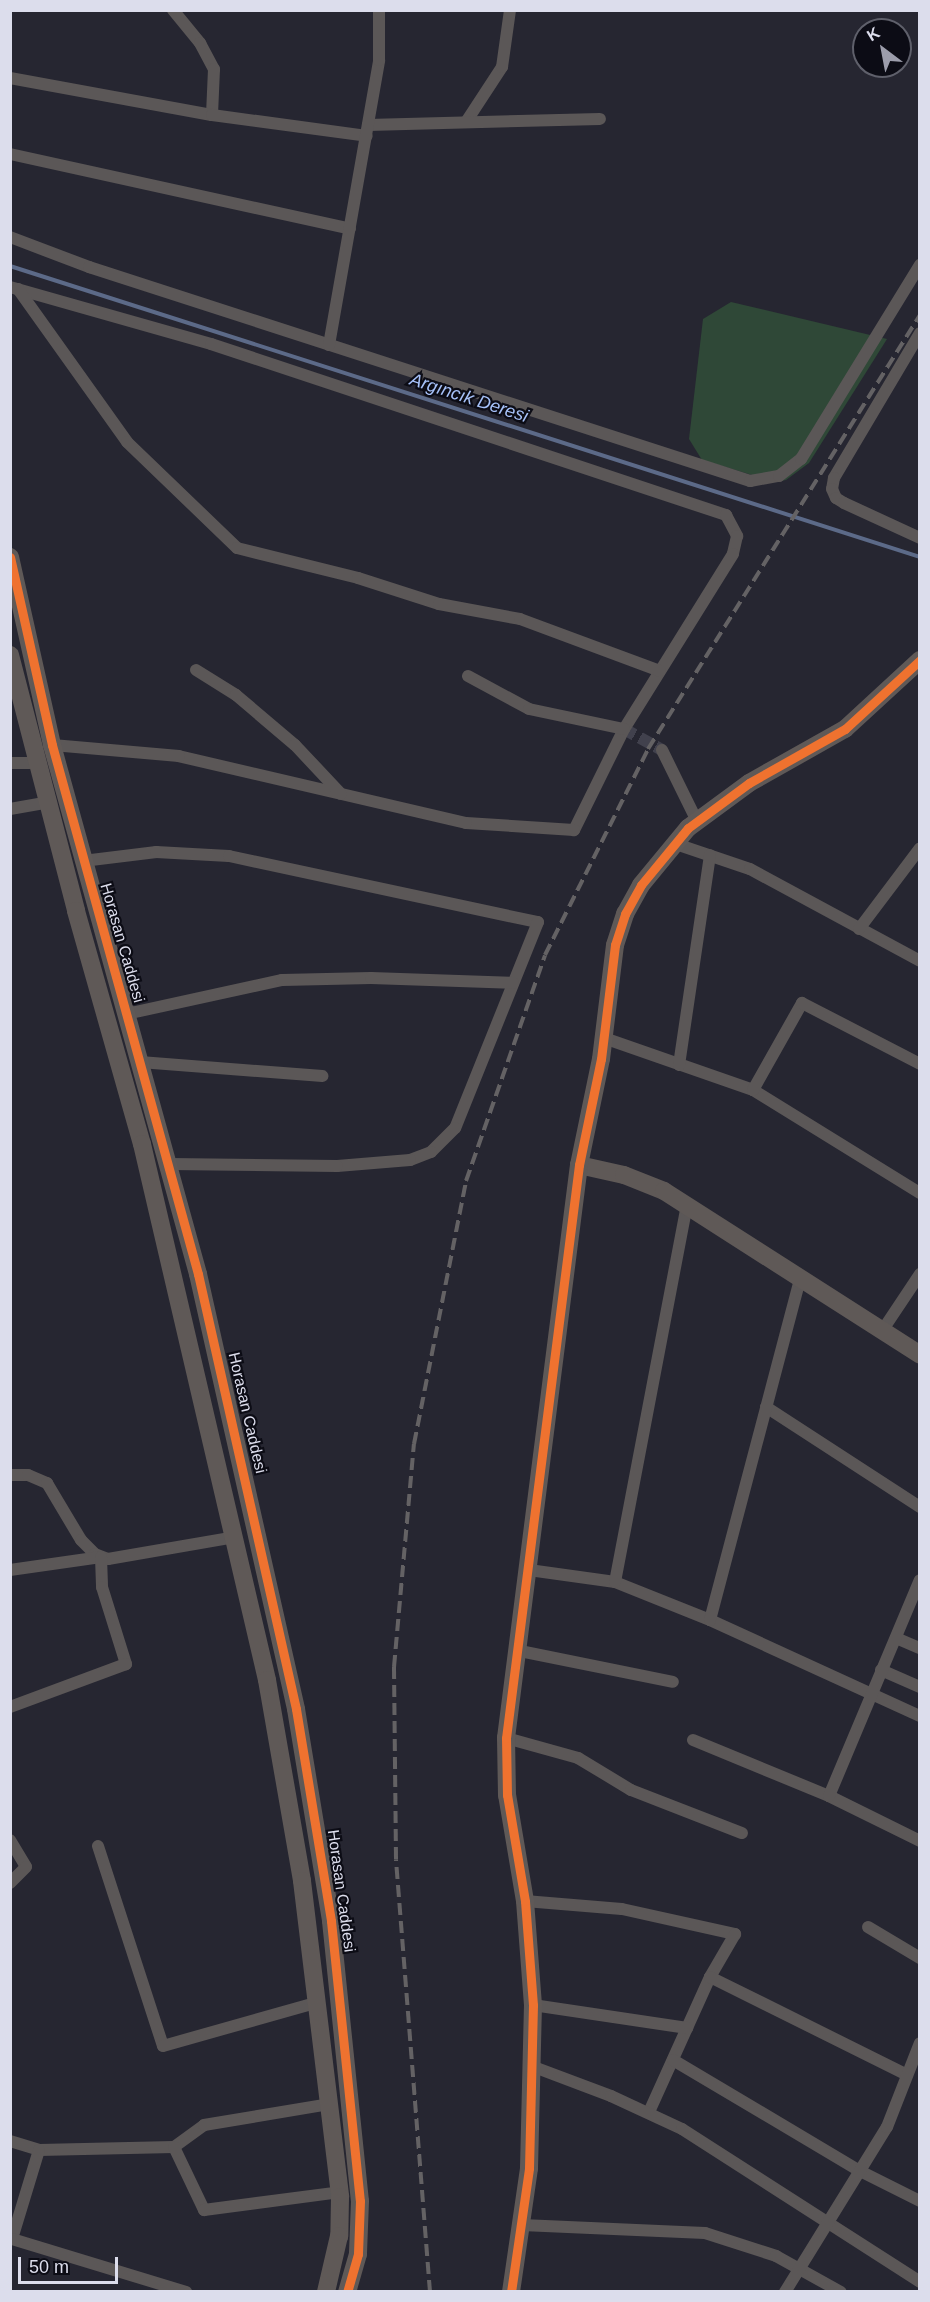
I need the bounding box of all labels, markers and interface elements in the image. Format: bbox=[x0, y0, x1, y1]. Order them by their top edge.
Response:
north arrow bbox=[852, 18, 912, 78]
text: K bbox=[864, 24, 883, 44]
water label: Argıncık Deresi bbox=[407, 369, 531, 427]
street label: Horasan Caddesi bbox=[96, 881, 148, 1005]
street label: Horasan Caddesi bbox=[224, 1351, 270, 1475]
street label: Horasan Caddesi bbox=[323, 1828, 359, 1954]
scale bar bbox=[21, 2245, 122, 2283]
text: 50 m bbox=[29, 2257, 69, 2277]

